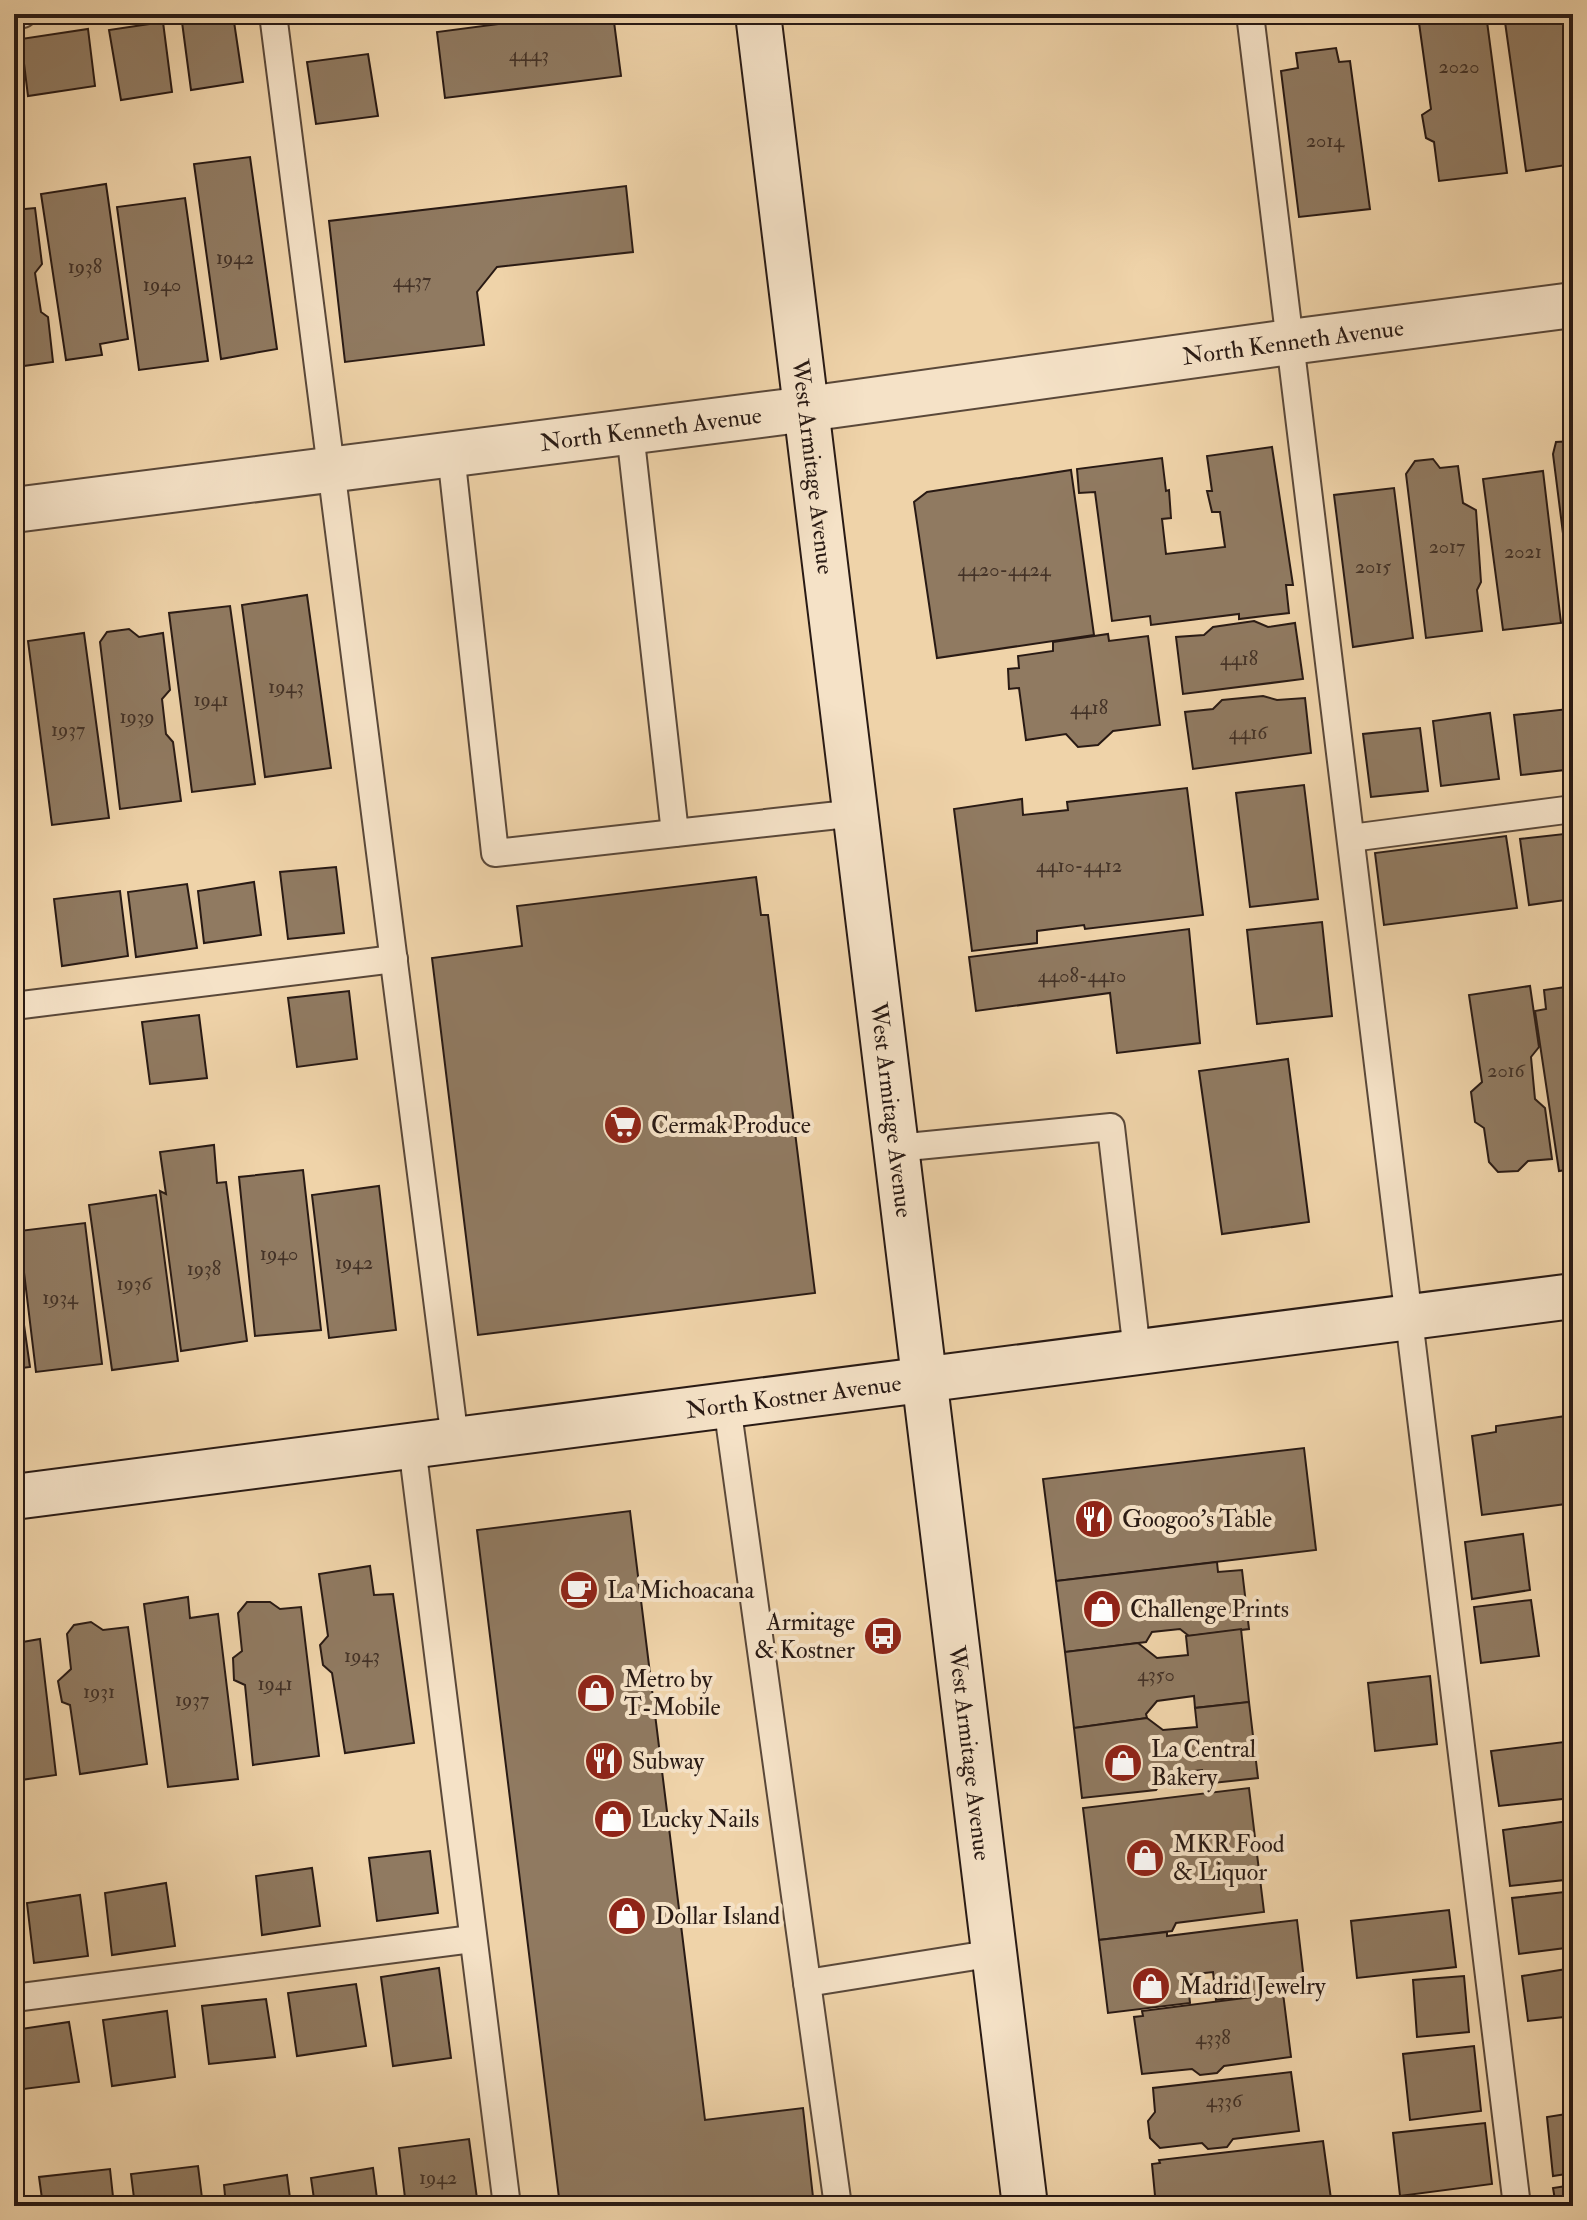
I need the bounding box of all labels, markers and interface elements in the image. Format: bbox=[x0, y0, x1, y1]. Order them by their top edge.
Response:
house number: 4443 bbox=[509, 42, 549, 67]
house number: 2020 bbox=[1439, 54, 1479, 79]
house number: 2014 bbox=[1306, 128, 1345, 153]
house number: 1942 bbox=[216, 245, 254, 270]
house number: 1938 bbox=[68, 254, 102, 279]
house number: 4437 bbox=[393, 268, 431, 293]
house number: 1940 bbox=[143, 272, 181, 297]
street label: North Kenneth Avenue bbox=[1180, 312, 1406, 372]
street label: West Armitage Avenue bbox=[785, 356, 842, 576]
street label: North Kenneth Avenue bbox=[538, 399, 763, 458]
house number: 2017 bbox=[1429, 534, 1465, 559]
house number: 2021 bbox=[1504, 539, 1542, 564]
house number: 2015 bbox=[1355, 554, 1391, 579]
house number: 4420-4424 bbox=[958, 557, 1052, 582]
house number: 4418 bbox=[1220, 646, 1258, 671]
house number: 1943 bbox=[268, 674, 304, 699]
house number: 1941 bbox=[193, 687, 229, 712]
house number: 4418 bbox=[1070, 695, 1108, 720]
house number: 1939 bbox=[119, 704, 155, 729]
house number: 1937 bbox=[51, 717, 85, 742]
house number: 4416 bbox=[1229, 720, 1268, 745]
house number: 4410-4412 bbox=[1036, 853, 1122, 878]
house number: 4408-4410 bbox=[1038, 963, 1126, 988]
street label: West Armitage Avenue bbox=[863, 1000, 920, 1219]
house number: 2016 bbox=[1487, 1058, 1526, 1083]
supermarket icon: Cermak Produce bbox=[602, 1104, 644, 1146]
place label: Cermak Produce bbox=[651, 1110, 811, 1141]
house number: 1940 bbox=[260, 1241, 298, 1266]
house number: 1942 bbox=[335, 1250, 373, 1275]
house number: 1938 bbox=[187, 1256, 221, 1281]
house number: 1936 bbox=[116, 1271, 152, 1296]
house number: 1934 bbox=[42, 1285, 79, 1310]
street label: North Kostner Avenue bbox=[684, 1367, 903, 1426]
restaurant icon: Googoo's Table bbox=[1073, 1498, 1115, 1540]
place label: Googoo's Table bbox=[1122, 1504, 1272, 1535]
cafe icon: La Michoacana bbox=[558, 1569, 600, 1611]
place label: La Michoacana bbox=[607, 1575, 755, 1606]
shop icon: Challenge Prints bbox=[1081, 1588, 1123, 1630]
place label: Challenge Prints bbox=[1130, 1594, 1289, 1625]
place label: Armitage & Kostner bbox=[755, 1607, 855, 1666]
bus stop icon: Armitage & Kostner bbox=[862, 1615, 904, 1657]
house number: 1943 bbox=[344, 1643, 380, 1668]
street label: West Armitage Avenue bbox=[941, 1643, 998, 1862]
house number: 4350 bbox=[1137, 1662, 1175, 1687]
place label: Metro by T-Mobile bbox=[624, 1664, 720, 1723]
house number: 1941 bbox=[257, 1671, 293, 1696]
shop icon: Metro by T-Mobile bbox=[575, 1672, 617, 1714]
house number: 1931 bbox=[83, 1679, 115, 1704]
house number: 1937 bbox=[175, 1687, 209, 1712]
place label: La Central Bakery bbox=[1151, 1734, 1256, 1793]
restaurant icon: Subway bbox=[583, 1740, 625, 1782]
shop icon: La Central Bakery bbox=[1102, 1742, 1144, 1784]
place label: Subway bbox=[632, 1746, 705, 1777]
shop icon: Lucky Nails bbox=[592, 1798, 634, 1840]
place label: Lucky Nails bbox=[641, 1804, 759, 1835]
place label: MKR Food & Liquor bbox=[1173, 1829, 1285, 1888]
shop icon: MKR Food & Liquor bbox=[1124, 1837, 1166, 1879]
shop icon: Dollar Island bbox=[606, 1895, 648, 1937]
place label: Dollar Island bbox=[655, 1901, 780, 1932]
shop icon: Madrid Jewelry bbox=[1130, 1965, 1172, 2007]
place label: Madrid Jewelry bbox=[1179, 1971, 1326, 2002]
house number: 4338 bbox=[1195, 2025, 1231, 2050]
house number: 4336 bbox=[1206, 2088, 1243, 2113]
house number: 1942 bbox=[419, 2165, 457, 2190]

